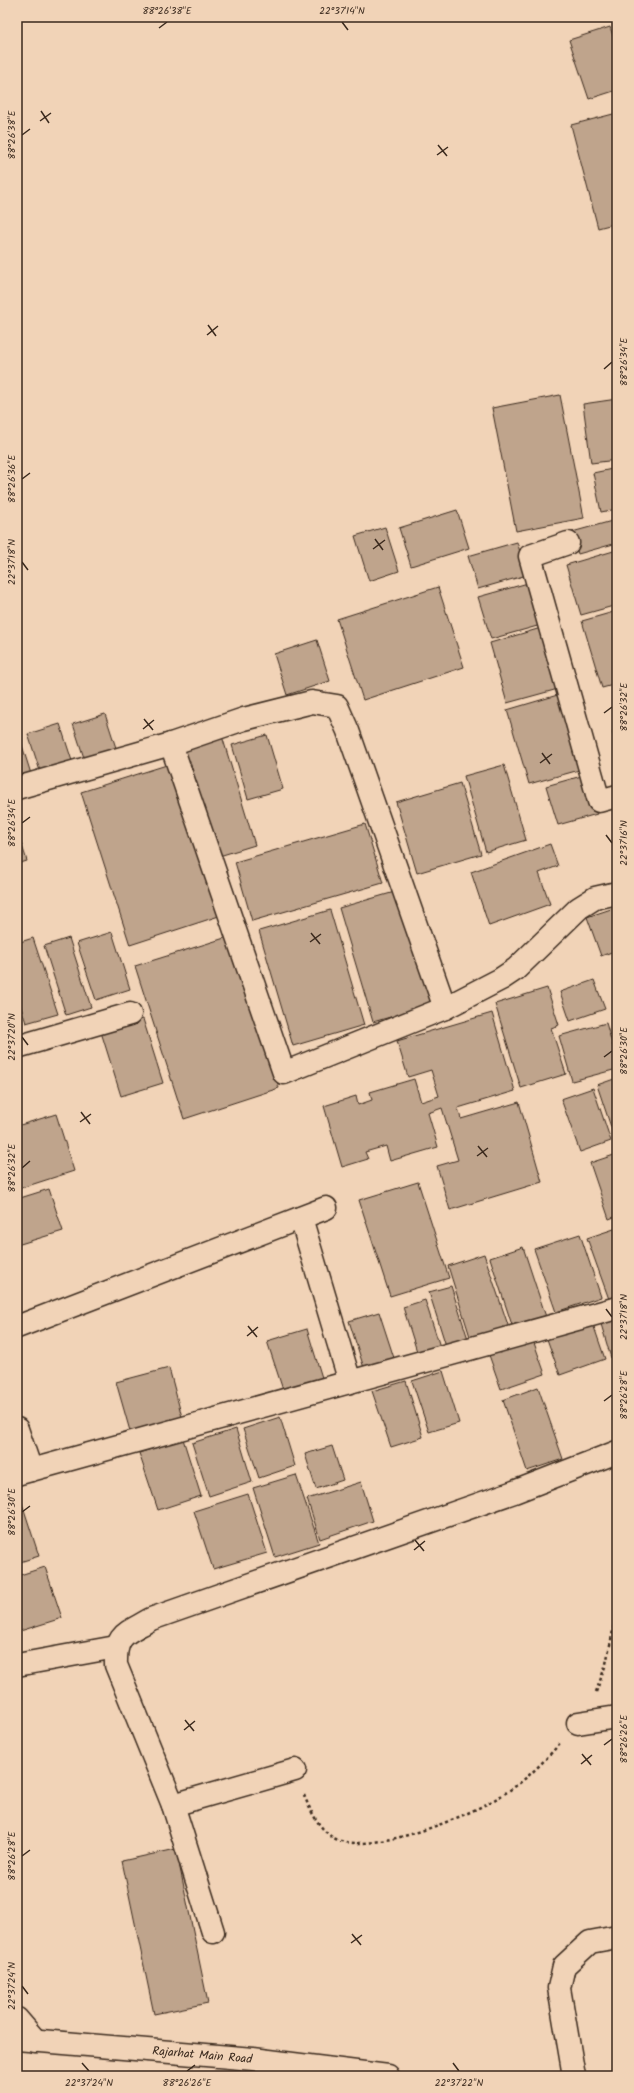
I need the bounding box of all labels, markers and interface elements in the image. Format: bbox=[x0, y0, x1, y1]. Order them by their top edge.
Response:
text: 88°26'38"E bbox=[142, 3, 193, 19]
text: 22°37'14"N bbox=[319, 3, 365, 19]
text: 88°26'38"E bbox=[4, 109, 20, 160]
text: 88°26'34"E bbox=[616, 337, 632, 386]
text: 88°26'36"E bbox=[4, 454, 20, 503]
text: 22°37'18"N bbox=[4, 539, 20, 585]
text: 88°26'32"E bbox=[616, 681, 632, 731]
text: 88°26'34"E bbox=[4, 798, 20, 847]
text: 22°37'16"N bbox=[616, 820, 632, 866]
text: 22°37'20"N bbox=[4, 1013, 20, 1061]
text: 88°26'30"E bbox=[616, 1026, 632, 1075]
text: 88°26'32"E bbox=[4, 1142, 20, 1192]
text: 22°37'18"N bbox=[616, 1294, 632, 1340]
text: 88°26'28"E bbox=[616, 1369, 632, 1420]
text: 88°26'30"E bbox=[4, 1487, 20, 1536]
text: 88°26'26"E bbox=[616, 1713, 632, 1763]
text: 88°26'28"E bbox=[4, 1830, 20, 1881]
text: 22°37'24"N bbox=[4, 1962, 20, 2010]
street label: Rajarhat Main Road bbox=[152, 2041, 254, 2068]
text: 22°37'24"N bbox=[65, 2075, 113, 2091]
text: 88°26'26"E bbox=[163, 2075, 213, 2091]
text: 22°37'22"N bbox=[435, 2075, 483, 2091]

